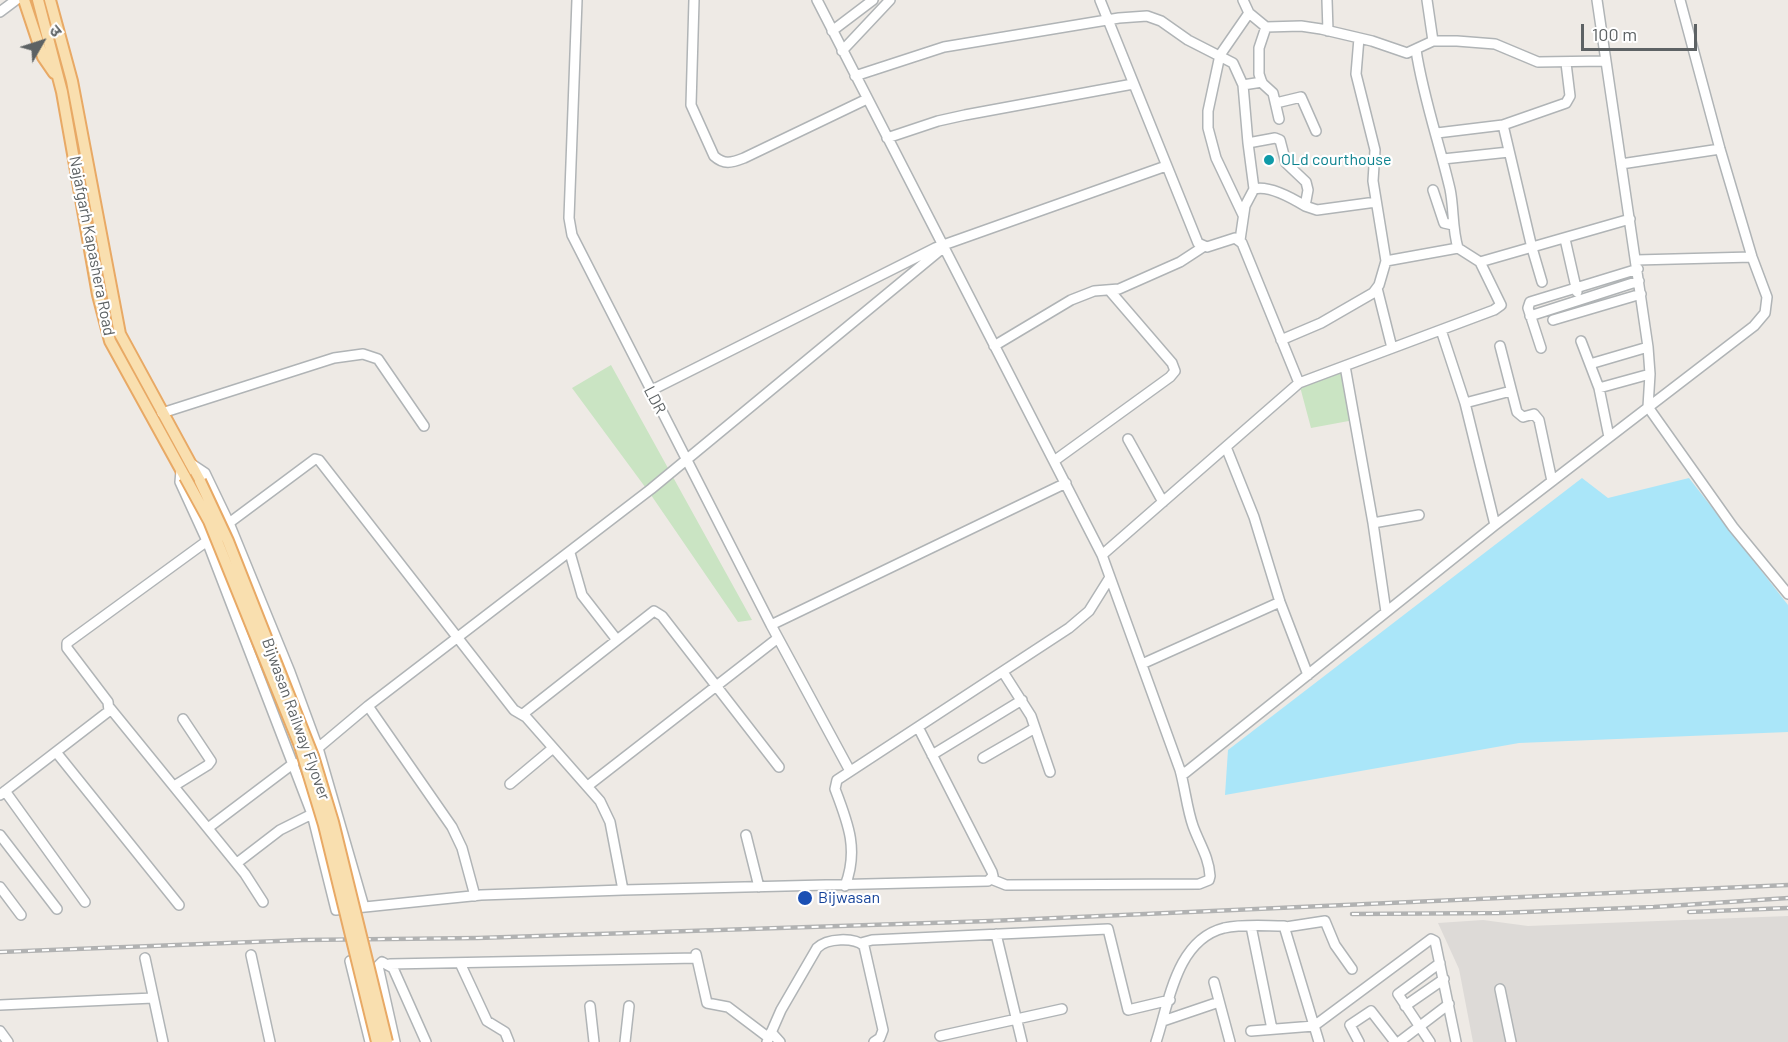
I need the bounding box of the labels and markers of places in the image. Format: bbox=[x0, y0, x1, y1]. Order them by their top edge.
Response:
place label: OLd courthouse bbox=[1281, 150, 1391, 170]
marker: OLd courthouse bbox=[1262, 153, 1276, 167]
place label: Bijwasan bbox=[818, 888, 880, 908]
marker: Bijwasan bbox=[796, 889, 814, 907]

